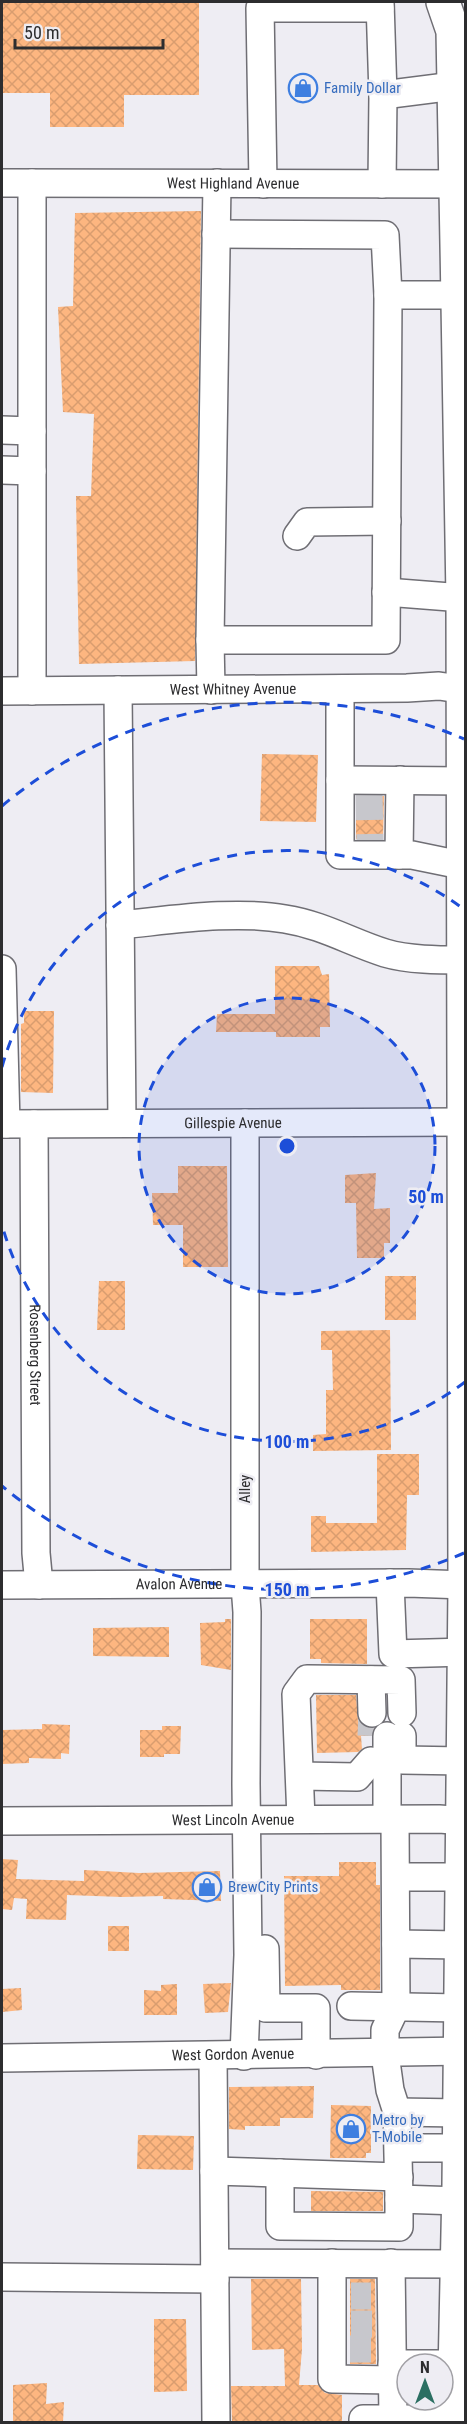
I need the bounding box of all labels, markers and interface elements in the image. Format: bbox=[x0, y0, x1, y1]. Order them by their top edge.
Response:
scale bar bbox=[15, 12, 164, 50]
text: 50 m bbox=[24, 22, 59, 43]
shop icon: Family Dollar bbox=[287, 72, 319, 104]
place label: Family Dollar bbox=[324, 79, 401, 97]
street label: West Highland Avenue bbox=[167, 174, 299, 193]
street label: West Whitney Avenue bbox=[170, 680, 296, 699]
street label: Gillespie Avenue bbox=[184, 1114, 282, 1132]
centre of rings bbox=[277, 1136, 297, 1156]
text: 50 m bbox=[408, 1186, 444, 1207]
street label: Rosenberg Street bbox=[26, 1304, 44, 1406]
text: 100 m bbox=[265, 1431, 309, 1452]
street label: Alley bbox=[236, 1475, 254, 1503]
street label: Avalon Avenue bbox=[136, 1575, 222, 1593]
text: 150 m bbox=[265, 1579, 309, 1600]
street label: West Lincoln Avenue bbox=[172, 1811, 294, 1829]
shop icon: BrewCity Prints bbox=[191, 1871, 223, 1903]
place label: BrewCity Prints bbox=[228, 1878, 319, 1896]
street label: West Gordon Avenue bbox=[171, 2045, 294, 2064]
place label: Metro by T-Mobile bbox=[372, 2111, 424, 2146]
shop icon: Metro by T-Mobile bbox=[335, 2113, 367, 2145]
north arrow bbox=[395, 2352, 455, 2412]
text: N bbox=[420, 2358, 430, 2377]

